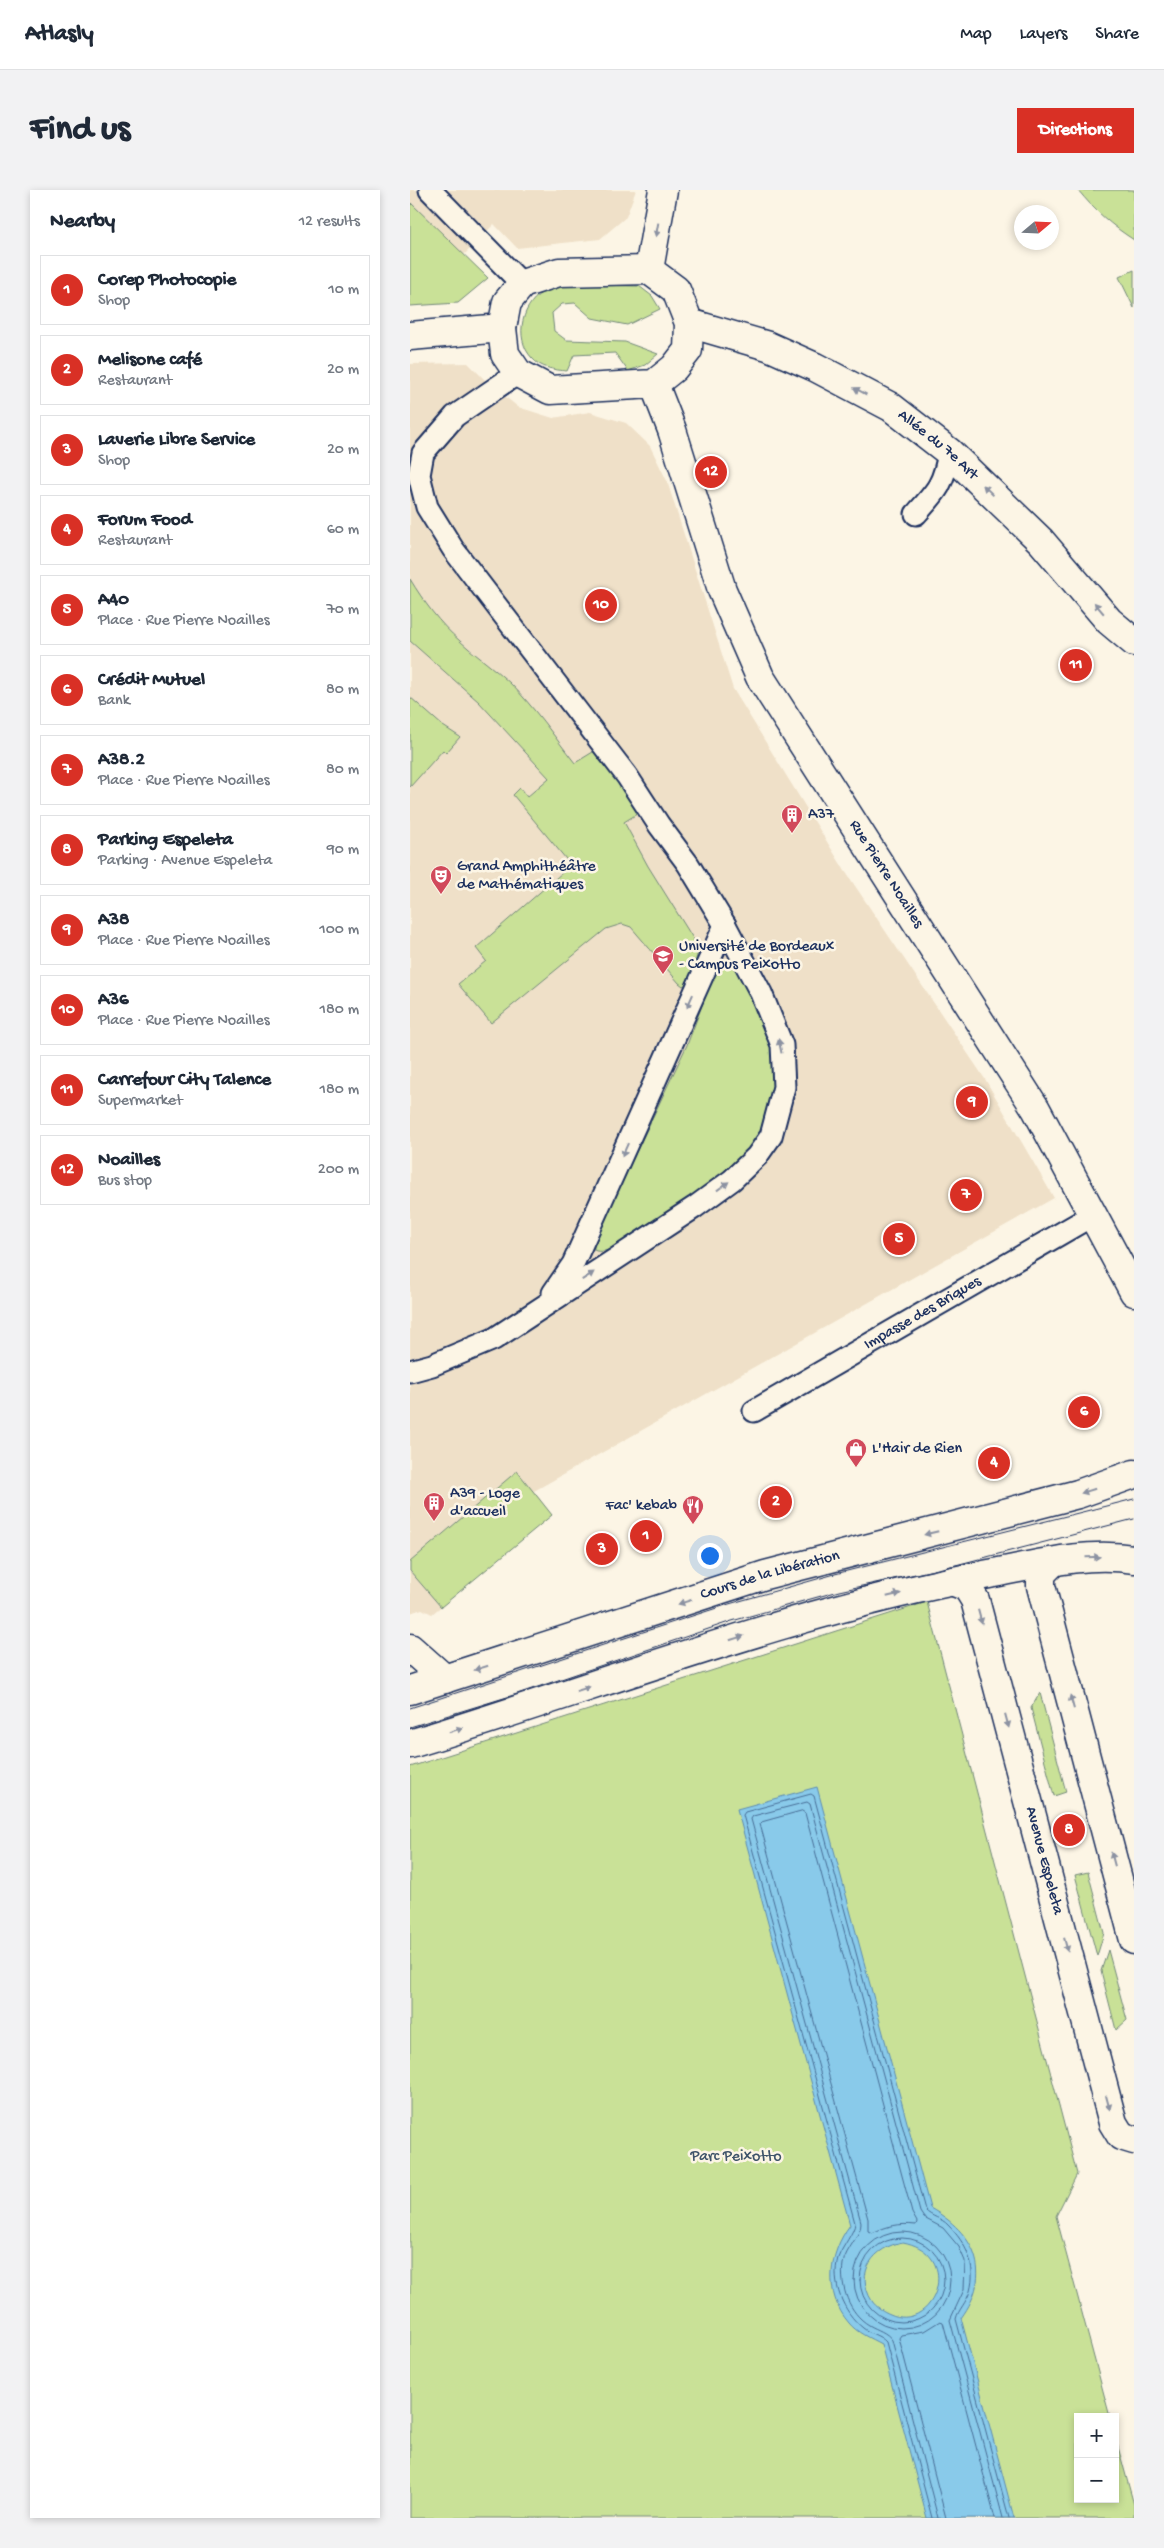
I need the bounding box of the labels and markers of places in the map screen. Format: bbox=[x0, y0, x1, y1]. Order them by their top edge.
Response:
pin: 12 bbox=[695, 453, 727, 491]
pin: 10 bbox=[585, 586, 617, 624]
pin: 11 bbox=[1060, 646, 1092, 684]
building icon: A37 bbox=[780, 803, 804, 834]
place label: A37 bbox=[808, 806, 835, 825]
place label: Grand Amphithéâtre de Mathématiques bbox=[457, 858, 597, 895]
theatre icon: Grand Amphithéâtre de Mathématiques bbox=[429, 864, 453, 895]
place label: Université de Bordeaux - Campus Peixotto bbox=[679, 938, 835, 975]
school or university icon: Université de Bordeaux - Campus Peixotto bbox=[651, 944, 675, 975]
pin: 9 bbox=[956, 1083, 988, 1121]
pin: 7 bbox=[950, 1176, 982, 1214]
pin: 5 bbox=[883, 1220, 915, 1258]
pin: 6 bbox=[1068, 1393, 1100, 1431]
shop icon: L'Hair de Rien bbox=[844, 1437, 868, 1468]
place label: L'Hair de Rien bbox=[872, 1440, 962, 1459]
pin: 4 bbox=[978, 1444, 1010, 1482]
pin: 2 bbox=[760, 1483, 792, 1521]
place label: A39 - Loge d'accueil bbox=[450, 1485, 521, 1522]
building icon: A39 - Loge d'accueil bbox=[422, 1491, 446, 1522]
restaurant icon: Fac' kebab bbox=[681, 1494, 705, 1525]
place label: Fac' kebab bbox=[604, 1497, 678, 1516]
pin: 1 bbox=[630, 1517, 662, 1555]
pin: 3 bbox=[586, 1530, 618, 1568]
pin: 8 bbox=[1053, 1811, 1085, 1849]

